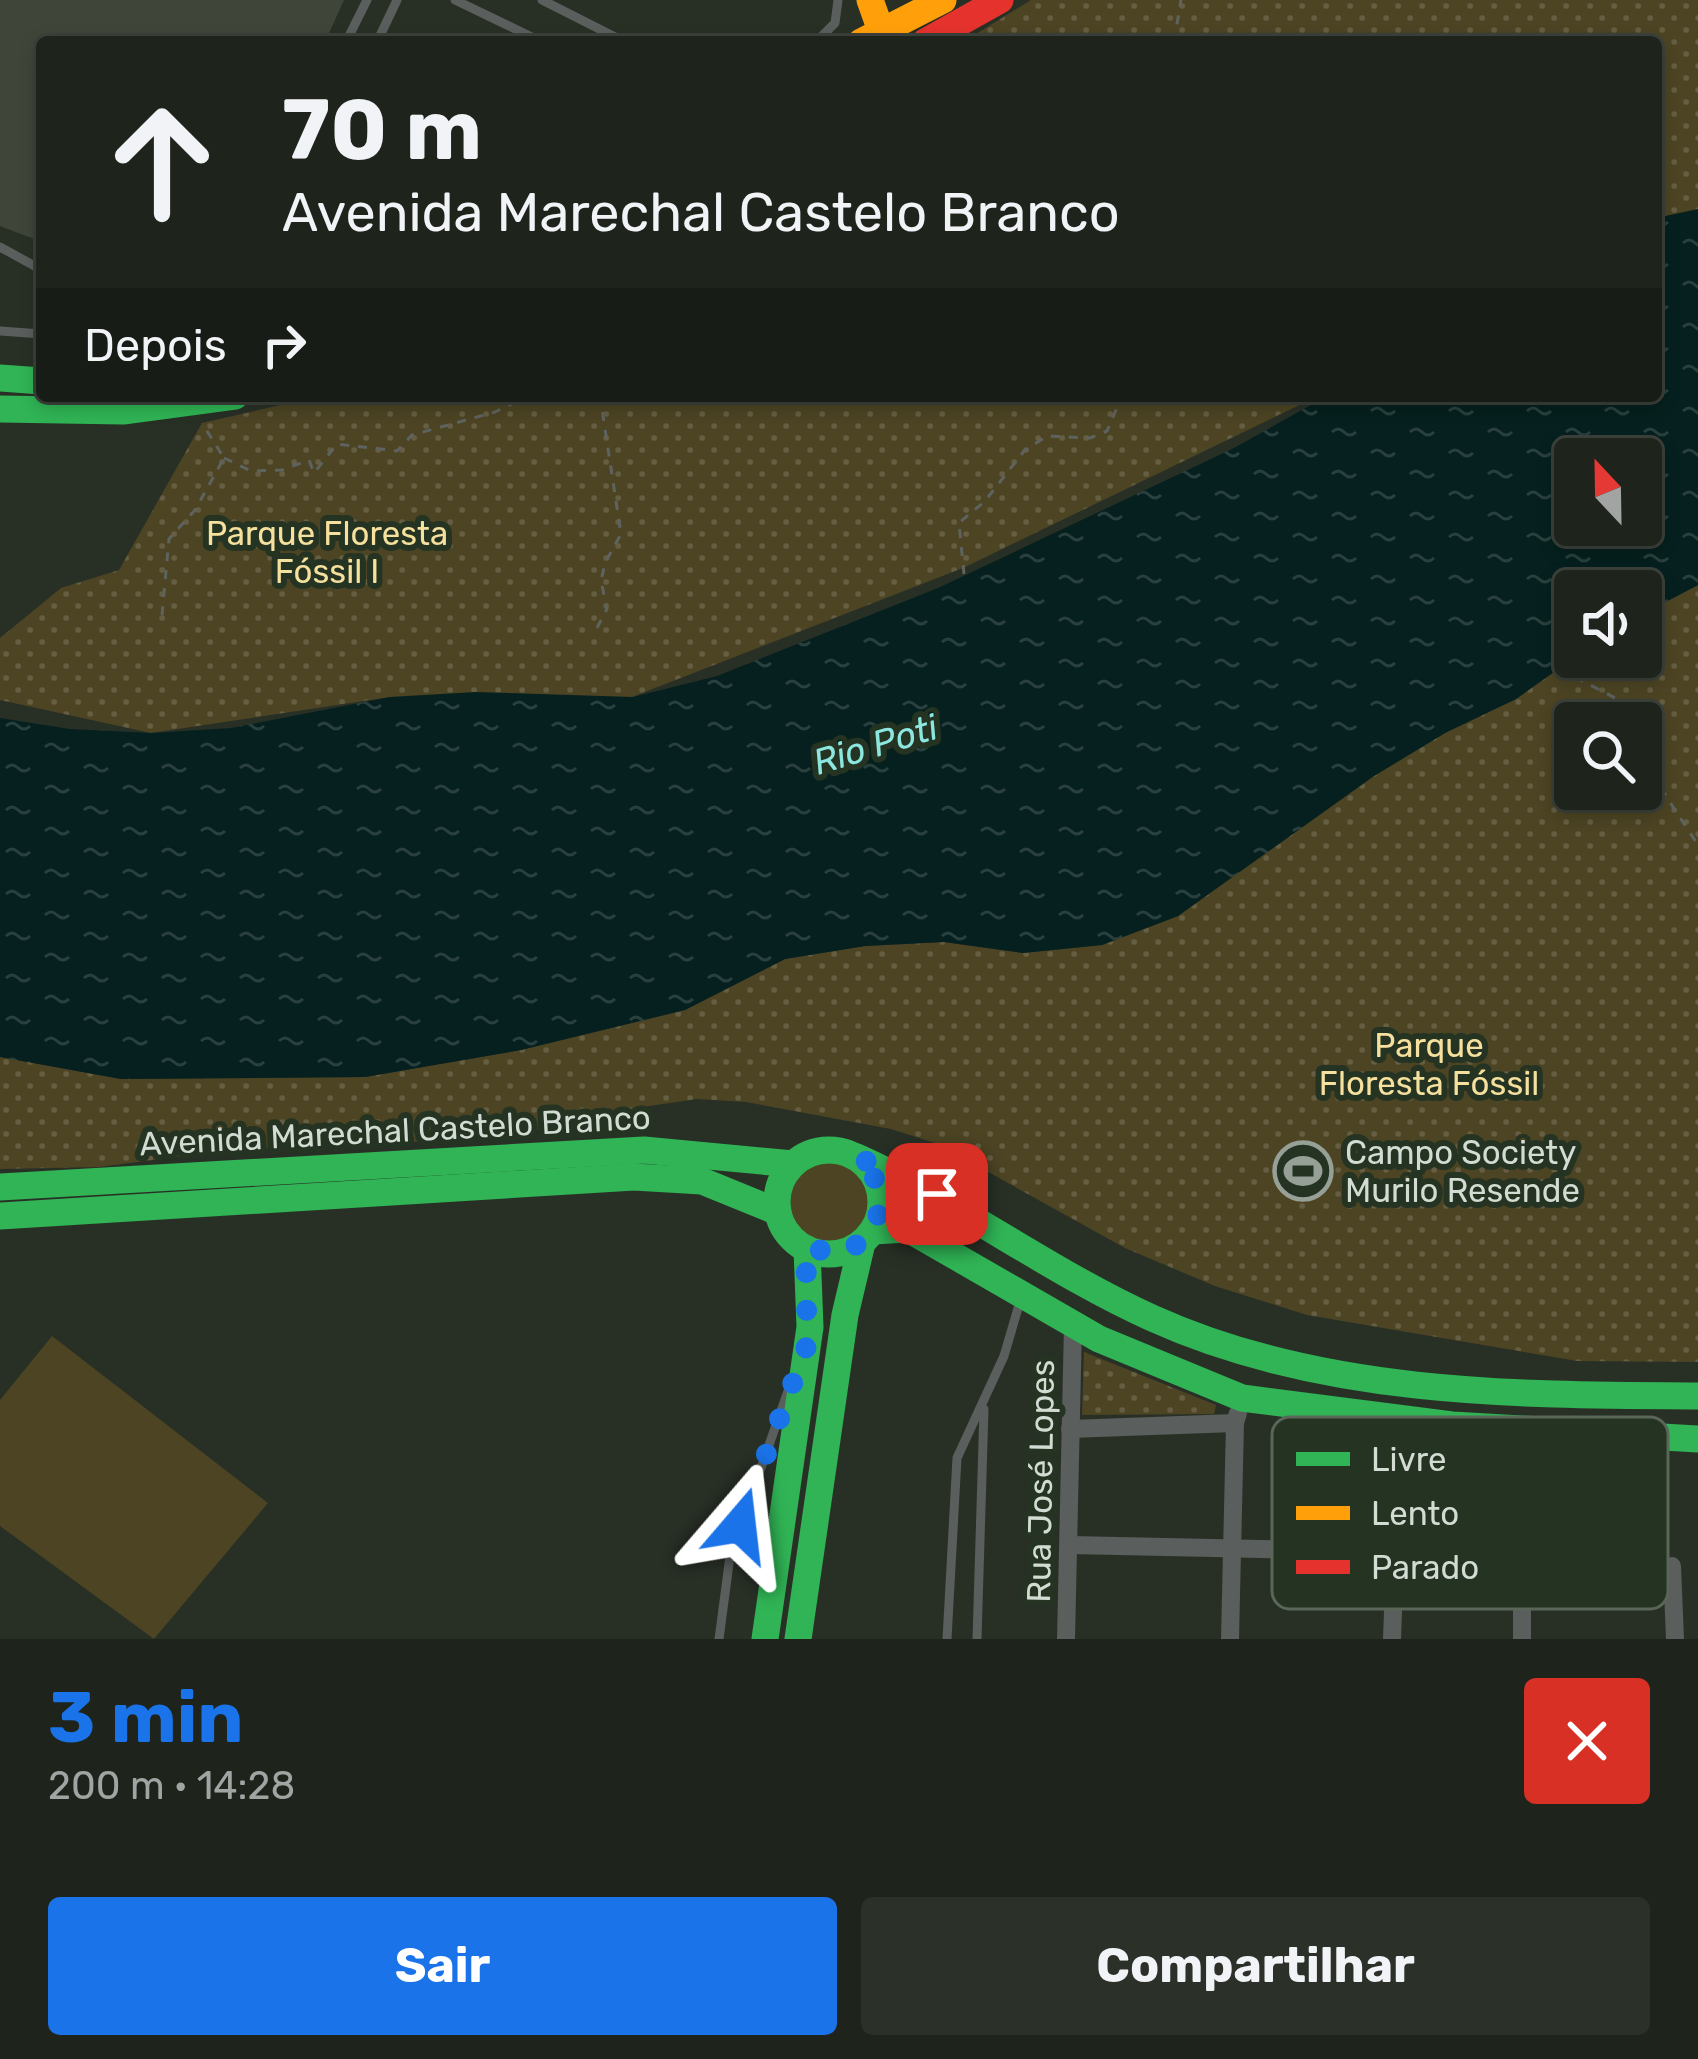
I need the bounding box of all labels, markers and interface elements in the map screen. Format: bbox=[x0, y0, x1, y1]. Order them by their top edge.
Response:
text: 70 m bbox=[282, 80, 482, 180]
icon: ahead bbox=[84, 84, 240, 240]
text: Avenida Marechal Castelo Branco bbox=[282, 181, 1120, 245]
icon: right bbox=[251, 312, 317, 378]
text: Depois bbox=[84, 319, 227, 372]
north arrow bbox=[1554, 438, 1662, 546]
map controls bbox=[1554, 438, 1662, 810]
park label: Parque Floresta Fóssil I bbox=[206, 514, 448, 591]
button: sound bbox=[1554, 570, 1662, 678]
button: search bbox=[1554, 702, 1662, 810]
water label: Rio Poti bbox=[808, 705, 944, 784]
park label: Parque Floresta Fóssil bbox=[1319, 1026, 1539, 1103]
street label: Avenida Marechal Castelo Branco bbox=[138, 1098, 652, 1163]
place label: Campo Society Murilo Resende bbox=[1345, 1133, 1580, 1210]
sports icon: Campo Society Murilo Resende bbox=[1272, 1140, 1334, 1202]
pin bbox=[886, 1143, 988, 1245]
icon: arrive bbox=[904, 1161, 970, 1227]
street label: Rua José Lopes bbox=[1019, 1359, 1062, 1603]
legend bbox=[1272, 1417, 1668, 1609]
text: Livre bbox=[1371, 1440, 1447, 1479]
position arrow bbox=[677, 1462, 803, 1588]
text: Lento bbox=[1371, 1494, 1459, 1533]
text: Parado bbox=[1371, 1548, 1479, 1587]
text: 3 min bbox=[48, 1675, 244, 1760]
button: close bbox=[1524, 1678, 1650, 1804]
text: 200 m · 14:28 bbox=[48, 1763, 295, 1809]
button: Sair bbox=[48, 1897, 837, 2035]
button: Compartilhar bbox=[861, 1897, 1650, 2035]

